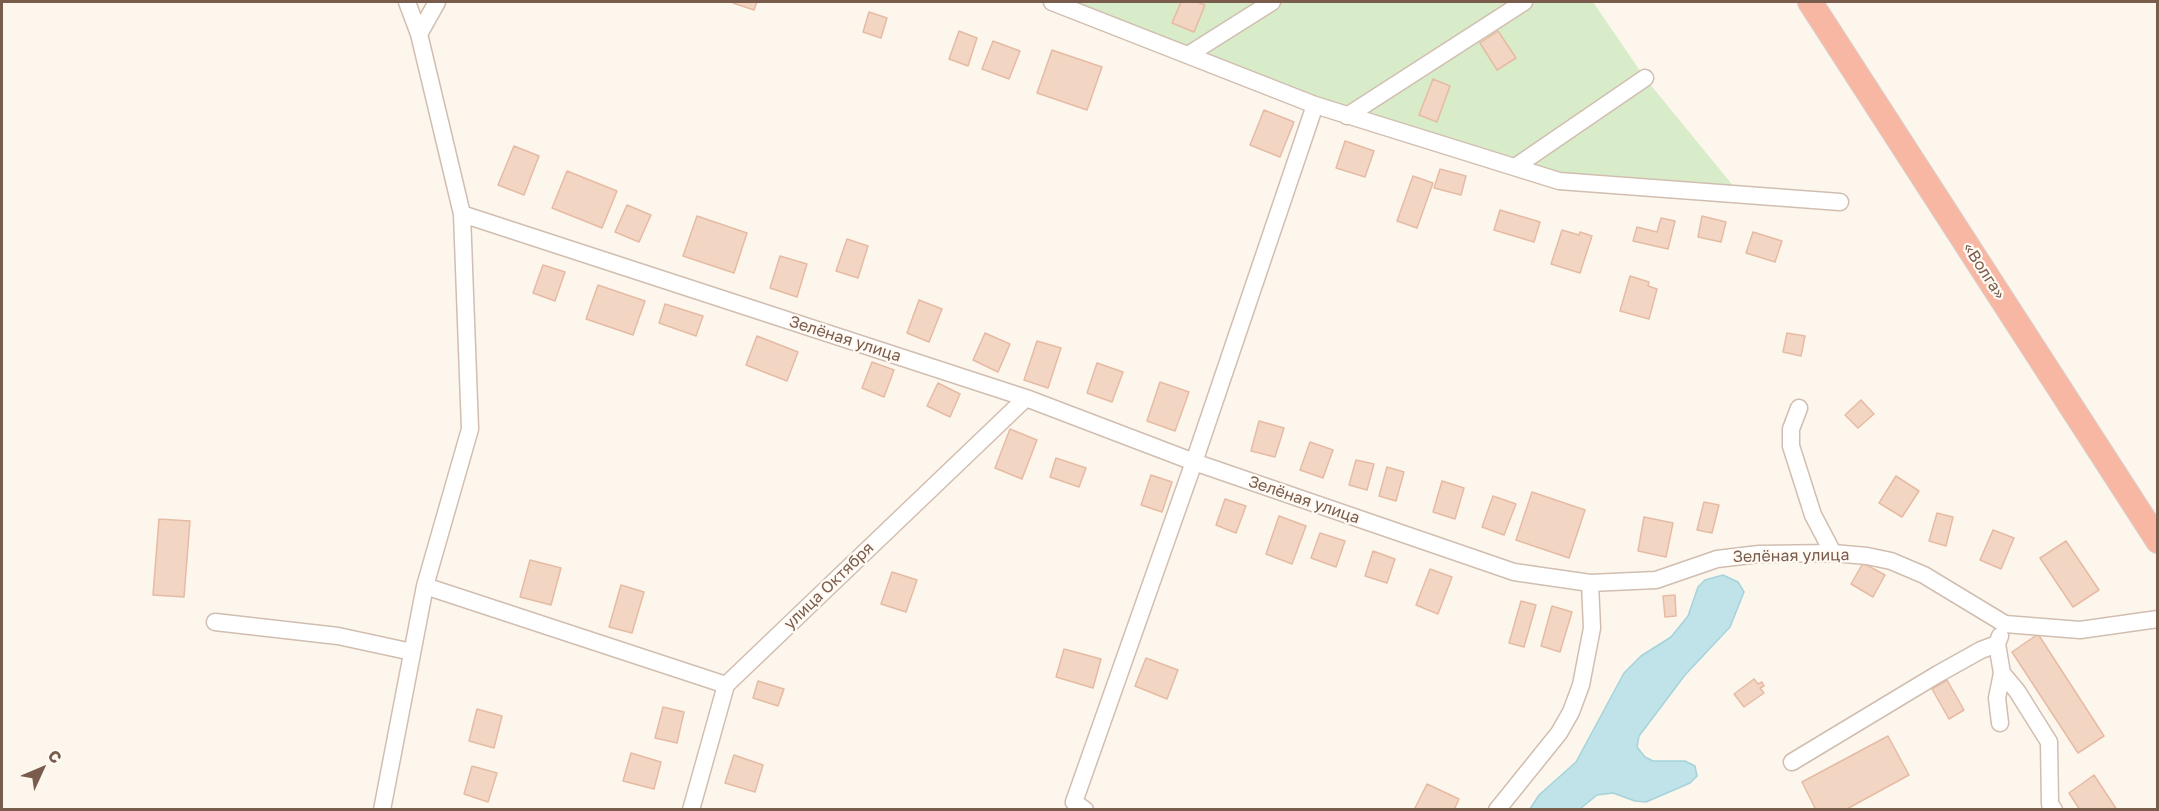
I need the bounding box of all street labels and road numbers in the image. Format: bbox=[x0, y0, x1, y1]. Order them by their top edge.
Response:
street label: «Волга» bbox=[1959, 239, 2009, 303]
street label: Зелёная улица bbox=[786, 312, 904, 366]
street label: Зелёная улица bbox=[1246, 472, 1362, 528]
street label: улица Октября bbox=[780, 538, 878, 634]
street label: Зелёная улица bbox=[1732, 545, 1850, 567]

